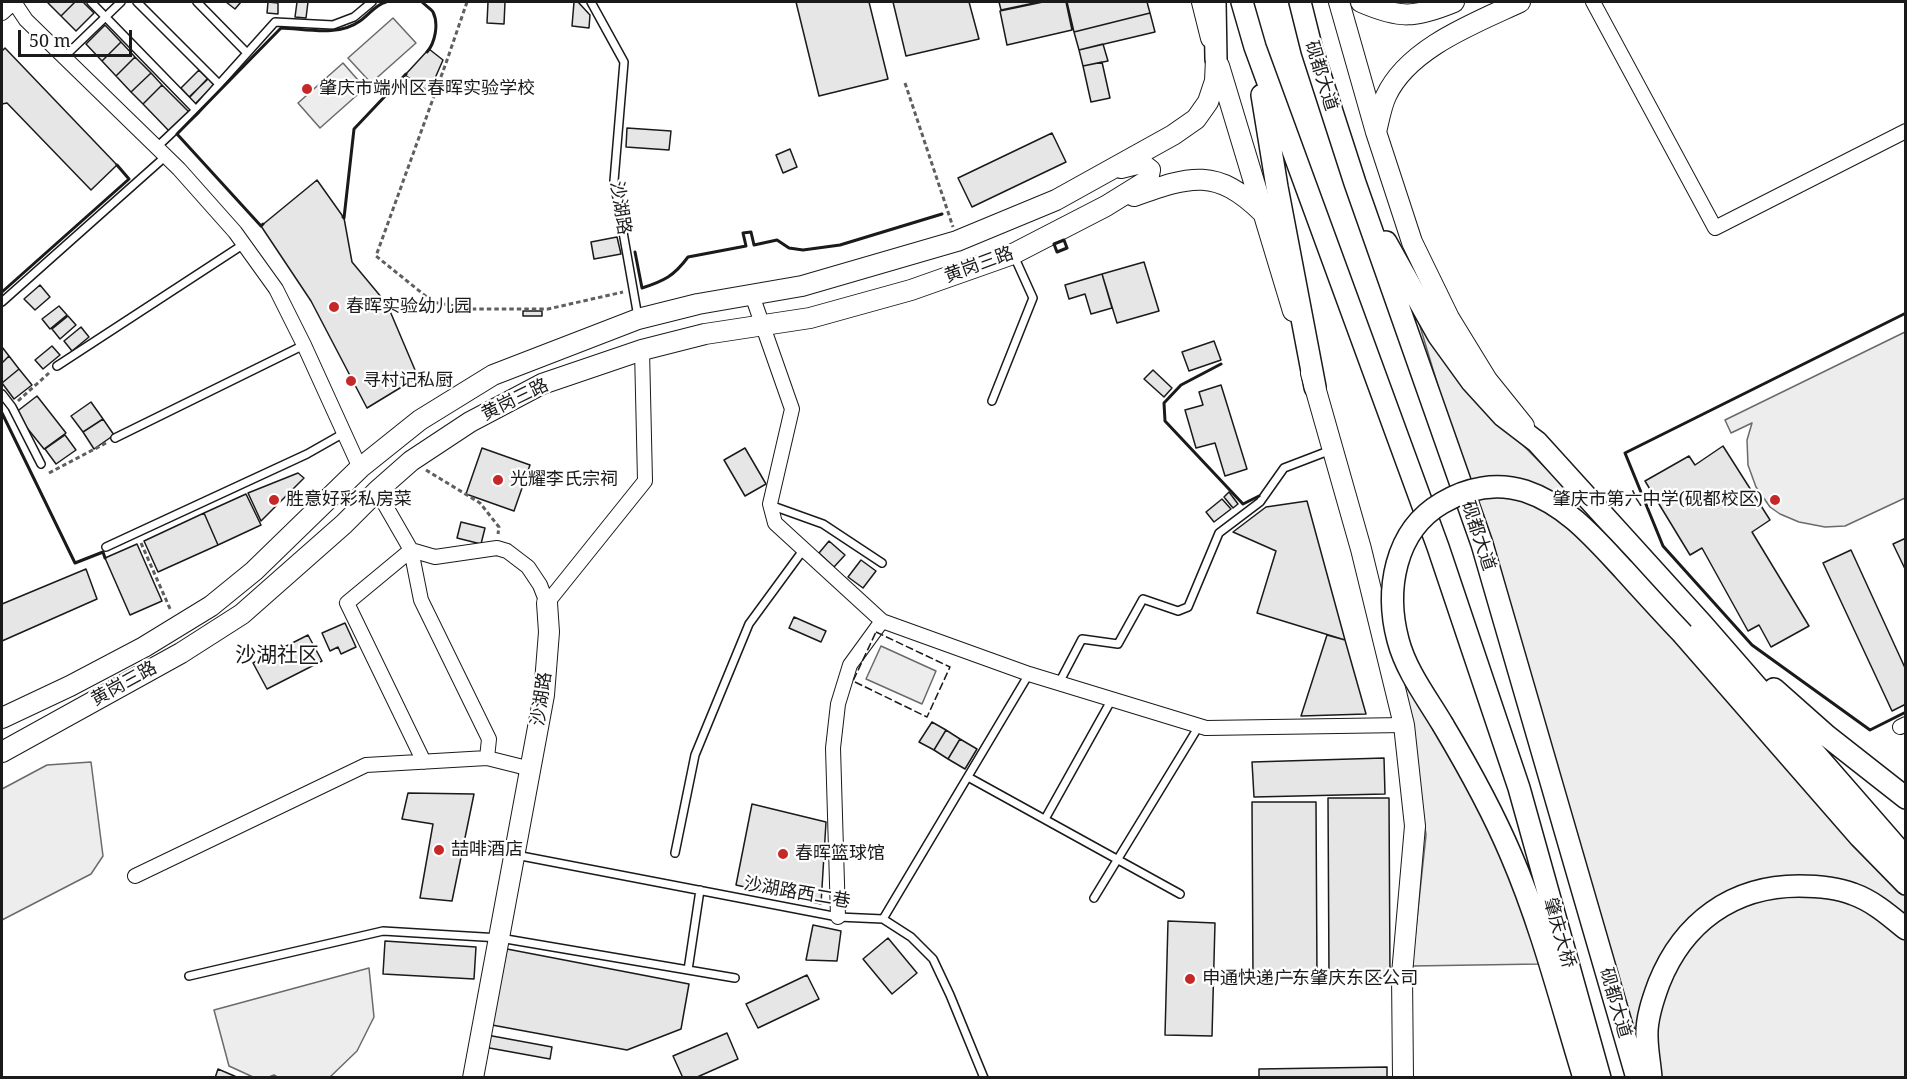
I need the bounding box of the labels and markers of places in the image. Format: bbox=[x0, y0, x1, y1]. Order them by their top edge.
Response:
place label: 肇庆市端州区春晖实验学校 bbox=[319, 78, 535, 100]
marker: 肇庆市端州区春晖实验学校 bbox=[300, 82, 314, 96]
place label: 春晖实验幼儿园 bbox=[346, 296, 472, 318]
marker: 春晖实验幼儿园 bbox=[327, 300, 341, 314]
place label: 寻村记私厨 bbox=[363, 370, 453, 392]
marker: 寻村记私厨 bbox=[344, 374, 358, 388]
place label: 光耀李氏宗祠 bbox=[510, 469, 618, 491]
marker: 光耀李氏宗祠 bbox=[491, 473, 505, 487]
place label: 胜意好彩私房菜 bbox=[286, 489, 412, 511]
place label: 肇庆市第六中学(砚都校区) bbox=[1553, 489, 1763, 511]
marker: 胜意好彩私房菜 bbox=[267, 493, 281, 507]
marker: 肇庆市第六中学(砚都校区) bbox=[1768, 493, 1782, 507]
place label: 喆啡酒店 bbox=[451, 839, 523, 861]
marker: 喆啡酒店 bbox=[432, 843, 446, 857]
place label: 春晖篮球馆 bbox=[795, 843, 885, 865]
marker: 春晖篮球馆 bbox=[776, 847, 790, 861]
place label: 申通快递广东肇庆东区公司 bbox=[1202, 968, 1418, 990]
marker: 申通快递广东肇庆东区公司 bbox=[1183, 972, 1197, 986]

